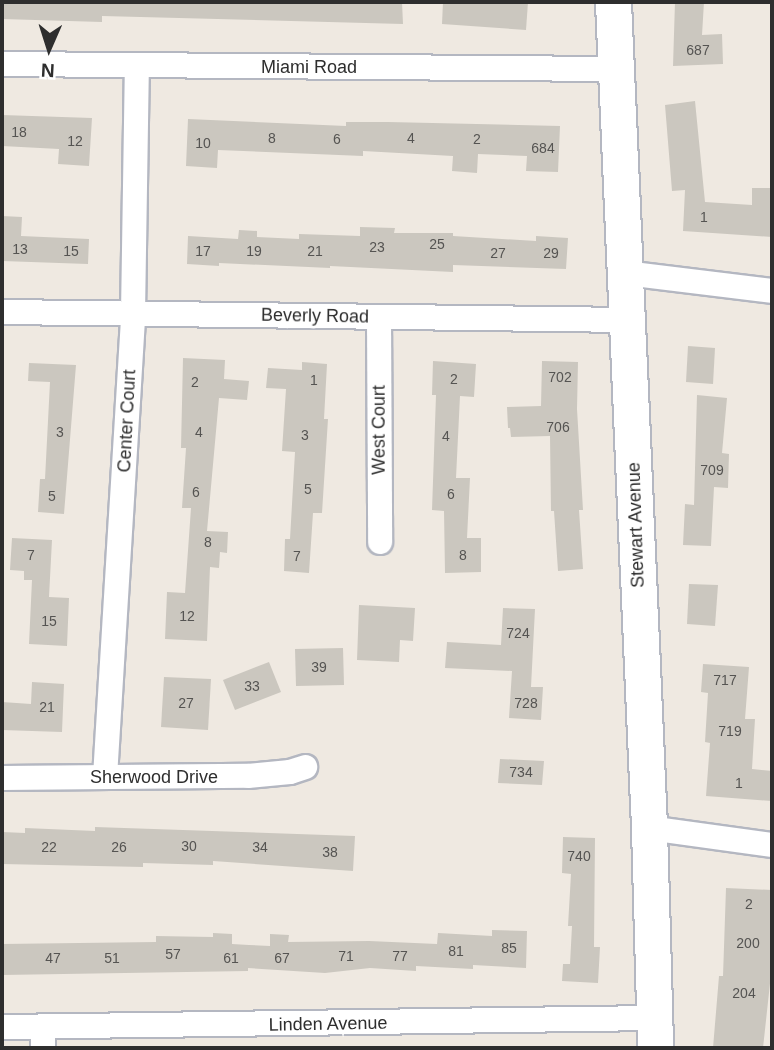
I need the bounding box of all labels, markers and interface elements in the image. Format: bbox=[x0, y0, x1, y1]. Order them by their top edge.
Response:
north arrow bbox=[14, 14, 84, 84]
house number: 687 bbox=[686, 42, 710, 58]
street label: Miami Road bbox=[261, 56, 357, 78]
text: N bbox=[40, 60, 55, 81]
house number: 18 bbox=[11, 124, 27, 140]
house number: 8 bbox=[268, 130, 276, 146]
house number: 4 bbox=[407, 130, 415, 146]
house number: 6 bbox=[333, 131, 341, 147]
house number: 2 bbox=[473, 131, 481, 147]
house number: 12 bbox=[67, 133, 83, 149]
house number: 10 bbox=[195, 135, 211, 151]
house number: 684 bbox=[531, 140, 555, 156]
house number: 1 bbox=[700, 209, 708, 225]
house number: 25 bbox=[429, 236, 445, 252]
house number: 23 bbox=[369, 239, 385, 255]
house number: 13 bbox=[12, 241, 28, 257]
house number: 15 bbox=[63, 243, 79, 259]
house number: 17 bbox=[195, 243, 211, 259]
house number: 19 bbox=[246, 243, 262, 259]
house number: 21 bbox=[307, 243, 323, 259]
house number: 27 bbox=[490, 245, 506, 261]
house number: 29 bbox=[543, 245, 559, 261]
street label: Beverly Road bbox=[261, 304, 369, 328]
street label: Center Court bbox=[114, 369, 140, 473]
house number: 702 bbox=[548, 369, 572, 385]
house number: 2 bbox=[450, 371, 458, 387]
house number: 1 bbox=[310, 372, 318, 388]
house number: 2 bbox=[191, 374, 199, 390]
street label: West Court bbox=[368, 385, 390, 475]
house number: 706 bbox=[546, 419, 570, 435]
house number: 3 bbox=[56, 424, 64, 440]
house number: 4 bbox=[195, 424, 203, 440]
house number: 3 bbox=[301, 427, 309, 443]
house number: 4 bbox=[442, 428, 450, 444]
street label: Stewart Avenue bbox=[623, 461, 649, 589]
house number: 709 bbox=[700, 462, 724, 478]
house number: 5 bbox=[304, 481, 312, 497]
house number: 6 bbox=[192, 484, 200, 500]
house number: 6 bbox=[447, 486, 455, 502]
house number: 5 bbox=[48, 488, 56, 504]
house number: 8 bbox=[204, 534, 212, 550]
house number: 7 bbox=[27, 547, 35, 563]
house number: 8 bbox=[459, 547, 467, 563]
house number: 7 bbox=[293, 548, 301, 564]
house number: 12 bbox=[179, 608, 195, 624]
house number: 15 bbox=[41, 613, 57, 629]
house number: 724 bbox=[506, 625, 530, 641]
house number: 39 bbox=[311, 659, 327, 675]
house number: 717 bbox=[713, 672, 737, 688]
house number: 33 bbox=[244, 678, 260, 694]
house number: 27 bbox=[178, 695, 194, 711]
house number: 728 bbox=[514, 695, 538, 711]
house number: 21 bbox=[39, 699, 55, 715]
house number: 719 bbox=[718, 723, 742, 739]
house number: 734 bbox=[509, 764, 533, 780]
street label: Sherwood Drive bbox=[90, 766, 218, 788]
house number: 1 bbox=[735, 775, 743, 791]
house number: 30 bbox=[181, 838, 197, 854]
house number: 22 bbox=[41, 839, 57, 855]
house number: 26 bbox=[111, 839, 127, 855]
house number: 34 bbox=[252, 839, 268, 855]
house number: 38 bbox=[322, 844, 338, 860]
house number: 740 bbox=[567, 848, 591, 864]
house number: 2 bbox=[745, 896, 753, 912]
house number: 200 bbox=[736, 935, 760, 951]
house number: 85 bbox=[501, 940, 517, 956]
house number: 81 bbox=[448, 943, 464, 959]
house number: 57 bbox=[165, 946, 181, 962]
house number: 71 bbox=[338, 948, 354, 964]
house number: 77 bbox=[392, 948, 408, 964]
house number: 47 bbox=[45, 950, 61, 966]
house number: 51 bbox=[104, 950, 120, 966]
house number: 61 bbox=[223, 950, 239, 966]
house number: 67 bbox=[274, 950, 290, 966]
house number: 204 bbox=[732, 985, 756, 1001]
street label: Linden Avenue bbox=[268, 1012, 388, 1036]

